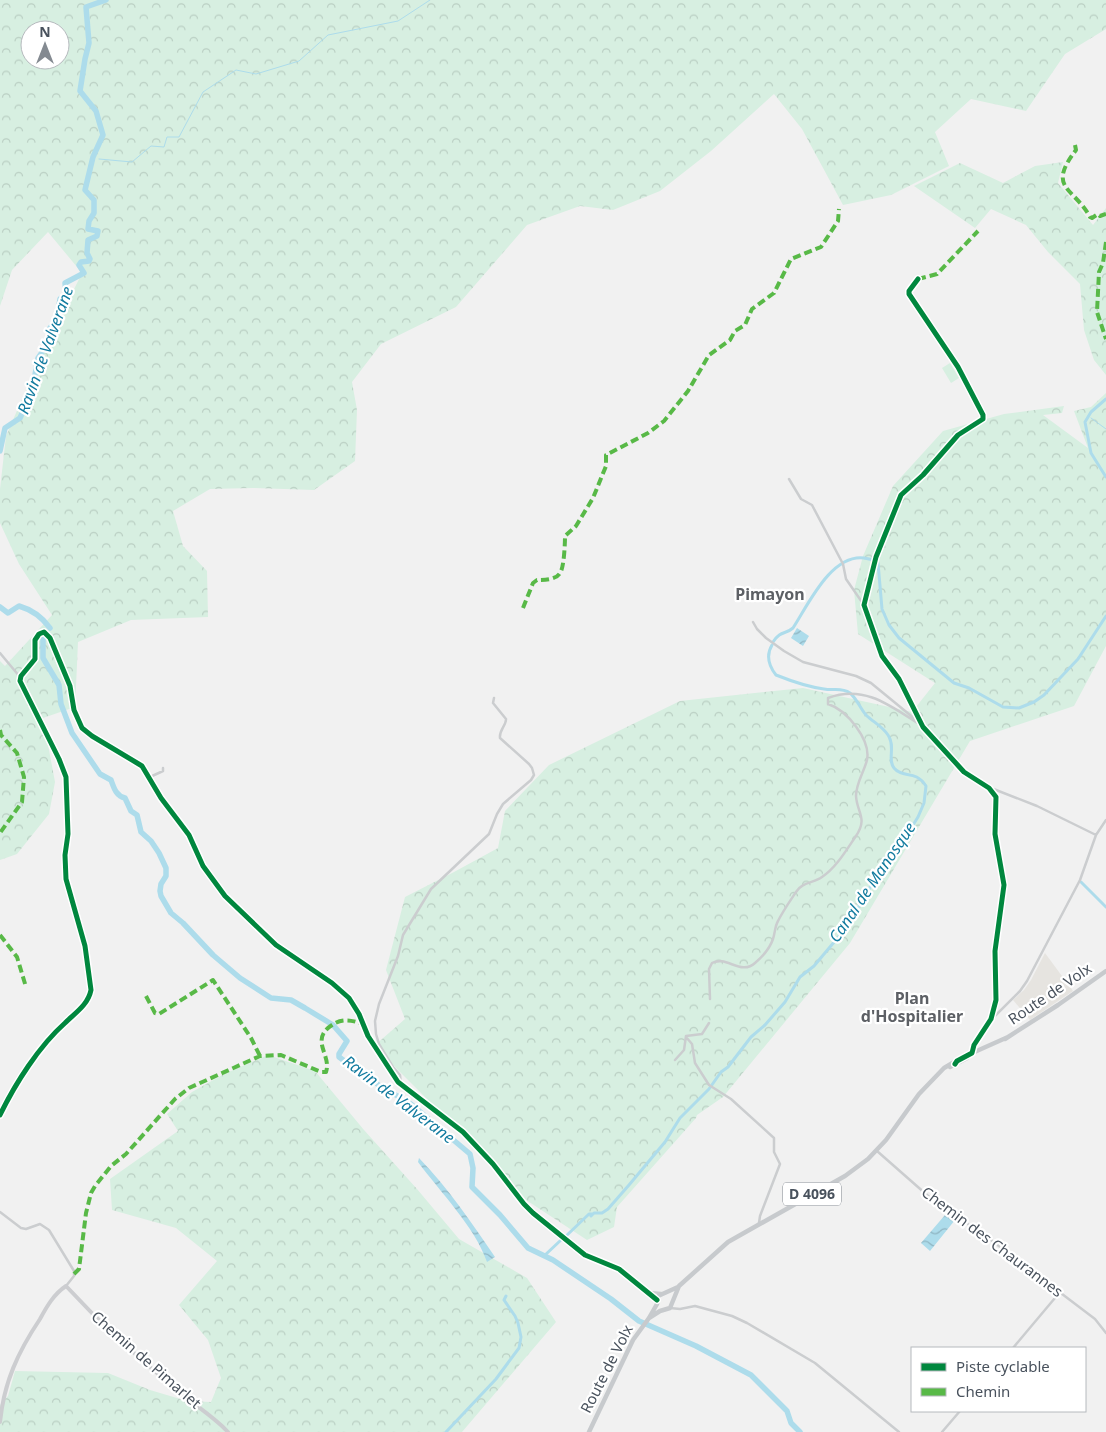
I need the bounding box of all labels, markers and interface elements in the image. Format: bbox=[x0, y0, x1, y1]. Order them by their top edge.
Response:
north arrow bbox=[20, 20, 70, 70]
text: N bbox=[39, 22, 51, 41]
water label: Ravin de Valverane bbox=[12, 283, 78, 417]
district label: Pimayon bbox=[735, 583, 805, 605]
water label: Canal de Manosque bbox=[824, 817, 920, 947]
street label: Route de Volx bbox=[1004, 958, 1095, 1028]
district label: Plan d'Hospitalier bbox=[861, 987, 963, 1027]
water label: Ravin de Valverane bbox=[339, 1050, 459, 1148]
street label: Chemin des Chaurannes bbox=[918, 1181, 1067, 1301]
road number: D 4096 bbox=[783, 1182, 841, 1206]
street label: Chemin de Pimarlet bbox=[88, 1306, 206, 1413]
street label: Route de Volx bbox=[575, 1321, 637, 1416]
legend bbox=[911, 1347, 1086, 1412]
text: Piste cyclable bbox=[956, 1356, 1050, 1376]
text: Chemin bbox=[956, 1381, 1010, 1401]

